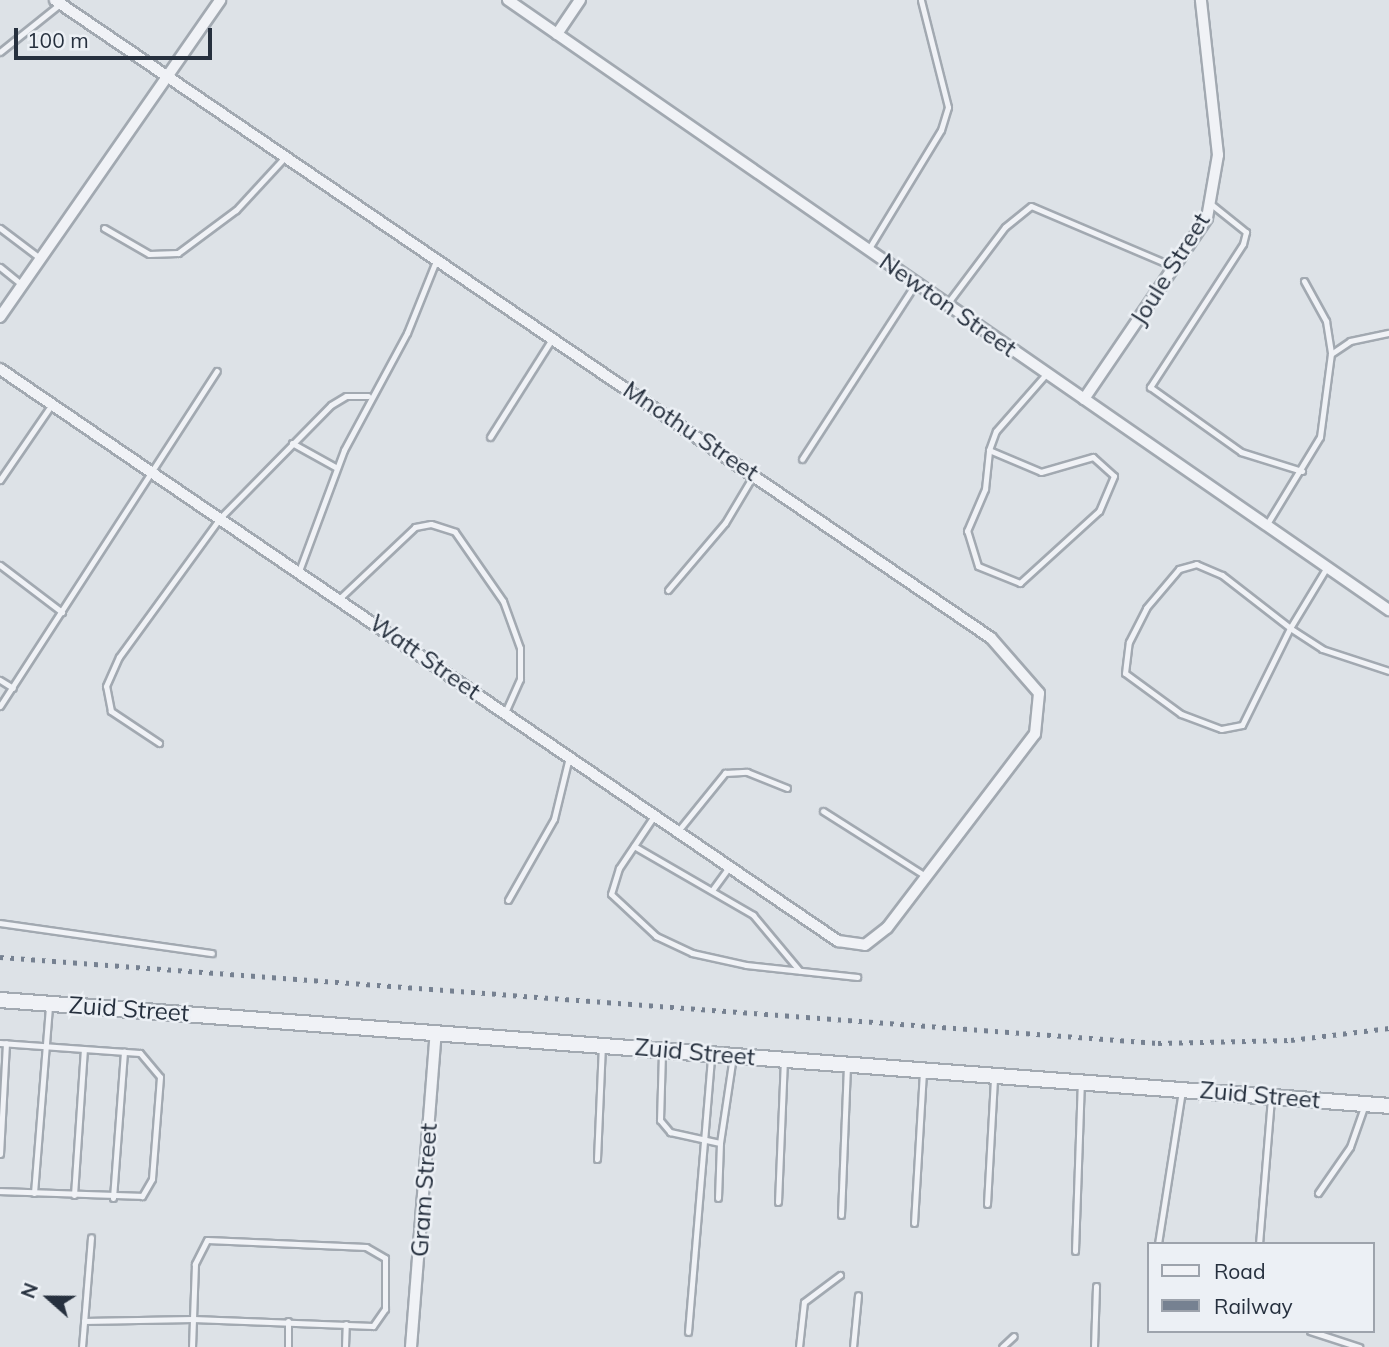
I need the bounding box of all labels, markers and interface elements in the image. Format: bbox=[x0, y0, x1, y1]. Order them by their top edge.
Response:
scale bar bbox=[18, 14, 215, 58]
text: 100 m bbox=[27, 27, 89, 53]
street label: Joule Street bbox=[1124, 208, 1216, 330]
street label: Newton Street bbox=[874, 247, 1022, 363]
street label: Mnothu Street bbox=[618, 375, 764, 487]
street label: Watt Street bbox=[364, 608, 486, 706]
street label: Zuid Street bbox=[68, 990, 190, 1028]
street label: Zuid Street bbox=[634, 1032, 756, 1072]
street label: Zuid Street bbox=[1199, 1075, 1321, 1115]
street label: Gram Street bbox=[405, 1122, 443, 1258]
legend bbox=[1148, 1242, 1375, 1333]
text: Road bbox=[1214, 1258, 1265, 1284]
north arrow bbox=[14, 1263, 84, 1333]
text: N bbox=[16, 1279, 43, 1301]
text: Railway bbox=[1214, 1293, 1293, 1319]

